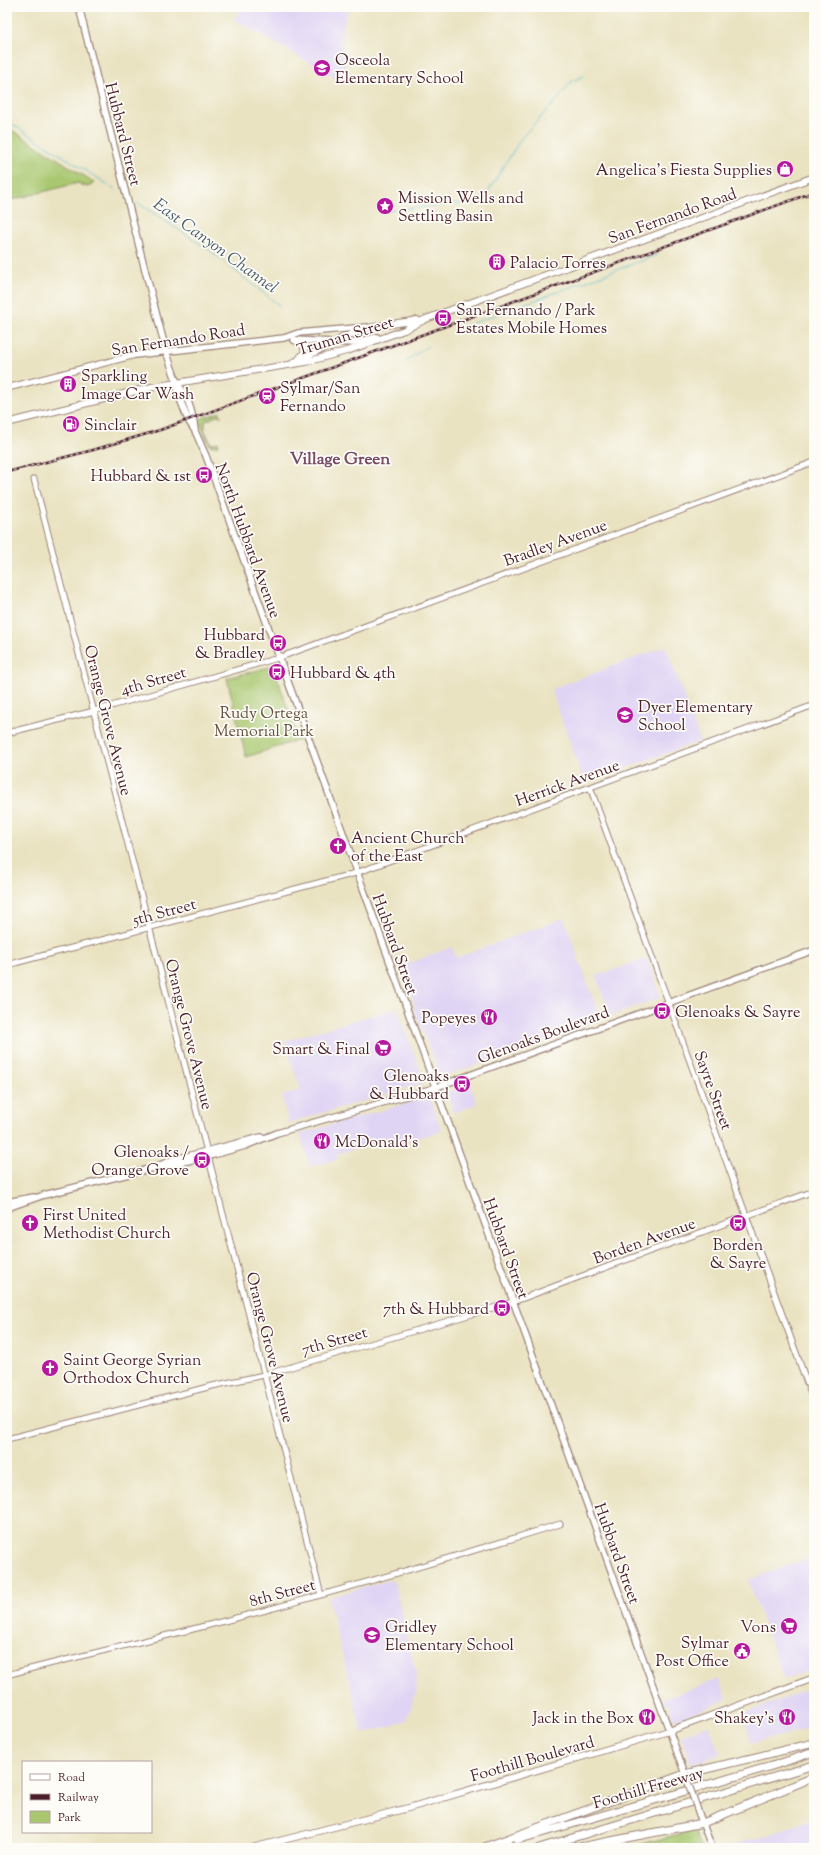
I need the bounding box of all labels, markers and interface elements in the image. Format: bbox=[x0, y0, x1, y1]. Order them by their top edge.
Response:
place label: Osceola Elementary School bbox=[335, 50, 465, 91]
school or university icon: Osceola Elementary School bbox=[312, 58, 332, 78]
street label: Hubbard Street bbox=[98, 80, 146, 189]
shop icon: Angelica's Fiesta Supplies bbox=[775, 159, 795, 179]
place label: Angelica's Fiesta Supplies bbox=[596, 160, 772, 183]
street label: San Fernando Road bbox=[605, 183, 740, 251]
place label: Mission Wells and Settling Basin bbox=[398, 188, 524, 229]
water label: East Canyon Channel bbox=[147, 193, 282, 300]
place icon: Mission Wells and Settling Basin bbox=[375, 196, 395, 216]
building icon: Palacio Torres bbox=[487, 252, 507, 272]
place label: Palacio Torres bbox=[510, 253, 606, 276]
place label: San Fernando / Park Estates Mobile Homes bbox=[456, 300, 607, 341]
bus stop icon: San Fernando / Park Estates Mobile Homes bbox=[433, 308, 453, 328]
street label: Truman Street bbox=[295, 312, 397, 363]
street label: San Fernando Road bbox=[110, 320, 247, 363]
place label: Sparkling Image Car Wash bbox=[81, 366, 195, 407]
building icon: Sparkling Image Car Wash bbox=[58, 374, 78, 394]
place label: Sylmar/San Fernando bbox=[280, 378, 361, 419]
station icon: Sylmar/San Fernando bbox=[257, 386, 277, 406]
fuel station icon: Sinclair bbox=[61, 414, 81, 434]
place label: Sinclair bbox=[84, 415, 137, 438]
district label: Village Green bbox=[290, 448, 391, 472]
street label: North Hubbard Avenue bbox=[208, 460, 285, 622]
bus stop icon: Hubbard & 1st bbox=[194, 465, 214, 485]
place label: Hubbard & 1st bbox=[91, 466, 192, 489]
street label: Bradley Avenue bbox=[501, 515, 611, 574]
place label: Hubbard & Bradley bbox=[195, 625, 265, 666]
bus stop icon: Hubbard & Bradley bbox=[268, 633, 288, 653]
street label: Orange Grove Avenue bbox=[77, 643, 136, 798]
street label: 4th Street bbox=[118, 662, 190, 703]
bus stop icon: Hubbard & 4th bbox=[267, 662, 287, 682]
place label: Hubbard & 4th bbox=[290, 663, 397, 686]
place label: Dyer Elementary School bbox=[638, 697, 753, 738]
park label: Rudy Ortega Memorial Park bbox=[214, 703, 314, 744]
school or university icon: Dyer Elementary School bbox=[615, 705, 635, 725]
street label: Herrick Avenue bbox=[513, 755, 623, 814]
place label: Ancient Church of the East bbox=[351, 828, 465, 869]
church icon: Ancient Church of the East bbox=[328, 836, 348, 856]
street label: Hubbard Street bbox=[365, 891, 423, 999]
street label: 5th Street bbox=[129, 894, 200, 933]
street label: Orange Grove Avenue bbox=[158, 957, 217, 1112]
bus stop icon: Glenoaks & Sayre bbox=[652, 1001, 672, 1021]
street label: Glenoaks Boulevard bbox=[475, 1002, 613, 1071]
place label: Glenoaks & Sayre bbox=[675, 1002, 800, 1025]
restaurant icon: Popeyes bbox=[479, 1007, 499, 1027]
place label: Popeyes bbox=[422, 1008, 476, 1031]
supermarket icon: Smart & Final bbox=[373, 1038, 393, 1058]
place label: Smart & Final bbox=[272, 1039, 371, 1062]
street label: Sayre Street bbox=[687, 1048, 737, 1134]
place label: Glenoaks & Hubbard bbox=[369, 1066, 449, 1107]
bus stop icon: Glenoaks & Hubbard bbox=[452, 1074, 472, 1094]
restaurant icon: McDonald's bbox=[312, 1131, 332, 1151]
place label: McDonald's bbox=[335, 1132, 418, 1155]
place label: Glenoaks / Orange Grove bbox=[91, 1142, 189, 1183]
bus stop icon: Glenoaks / Orange Grove bbox=[192, 1150, 212, 1170]
street label: Hubbard Street bbox=[476, 1195, 534, 1303]
place label: First United Methodist Church bbox=[43, 1205, 172, 1246]
church icon: First United Methodist Church bbox=[20, 1213, 40, 1233]
street label: Borden Avenue bbox=[590, 1213, 699, 1272]
bus stop icon: Borden & Sayre bbox=[728, 1213, 748, 1233]
place label: Borden & Sayre bbox=[710, 1235, 766, 1276]
street label: Orange Grove Avenue bbox=[239, 1270, 298, 1425]
bus stop icon: 7th & Hubbard bbox=[492, 1298, 512, 1318]
place label: 7th & Hubbard bbox=[383, 1299, 489, 1322]
street label: 7th Street bbox=[299, 1322, 371, 1363]
place label: Saint George Syrian Orthodox Church bbox=[63, 1350, 202, 1391]
church icon: Saint George Syrian Orthodox Church bbox=[40, 1358, 60, 1378]
street label: Hubbard Street bbox=[587, 1500, 645, 1608]
street label: 8th Street bbox=[247, 1574, 319, 1614]
supermarket icon: Vons bbox=[779, 1616, 799, 1636]
place label: Gridley Elementary School bbox=[385, 1617, 515, 1658]
place label: Vons bbox=[740, 1617, 776, 1640]
school or university icon: Gridley Elementary School bbox=[362, 1625, 382, 1645]
place label: Sylmar Post Office bbox=[656, 1633, 729, 1674]
public building icon: Sylmar Post Office bbox=[732, 1641, 752, 1661]
restaurant icon: Jack in the Box bbox=[637, 1707, 657, 1727]
restaurant icon: Shakey's bbox=[777, 1707, 797, 1727]
place label: Jack in the Box bbox=[532, 1708, 634, 1731]
place label: Shakey's bbox=[714, 1708, 774, 1731]
street label: Foothill Boulevard bbox=[468, 1732, 597, 1789]
legend bbox=[22, 1761, 152, 1833]
street label: Foothill Freeway bbox=[591, 1763, 707, 1816]
text: Road bbox=[58, 1769, 85, 1787]
text: Railway bbox=[58, 1789, 99, 1807]
text: Park bbox=[58, 1809, 81, 1827]

